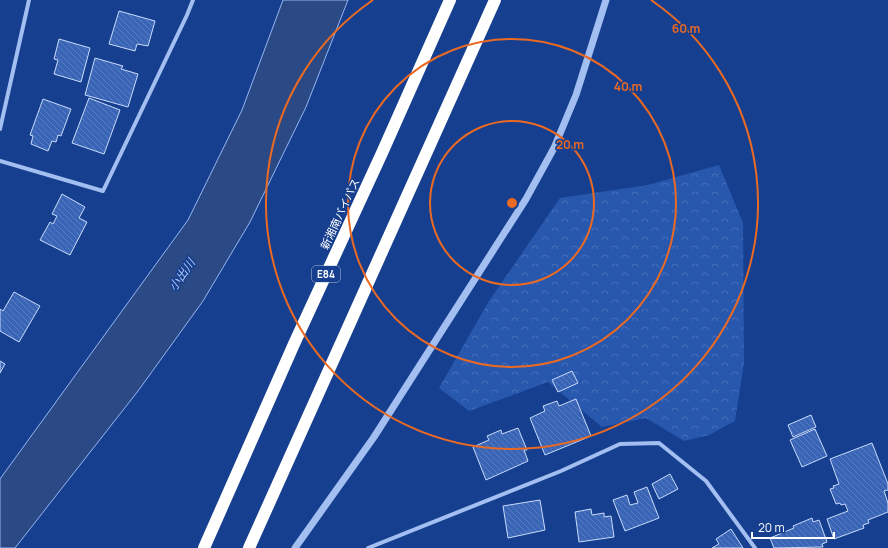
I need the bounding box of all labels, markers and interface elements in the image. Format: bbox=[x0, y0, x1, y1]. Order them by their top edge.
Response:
text: 60 m bbox=[672, 20, 700, 37]
text: 40 m bbox=[614, 78, 642, 95]
text: 20 m bbox=[556, 136, 584, 153]
street label: 新湘南バイパス bbox=[317, 176, 363, 252]
centre of rings bbox=[505, 196, 519, 210]
water label: 小出川 bbox=[164, 253, 200, 294]
road number: E84 bbox=[312, 266, 340, 282]
scale bar bbox=[752, 514, 834, 540]
text: 20 m bbox=[758, 519, 785, 536]

